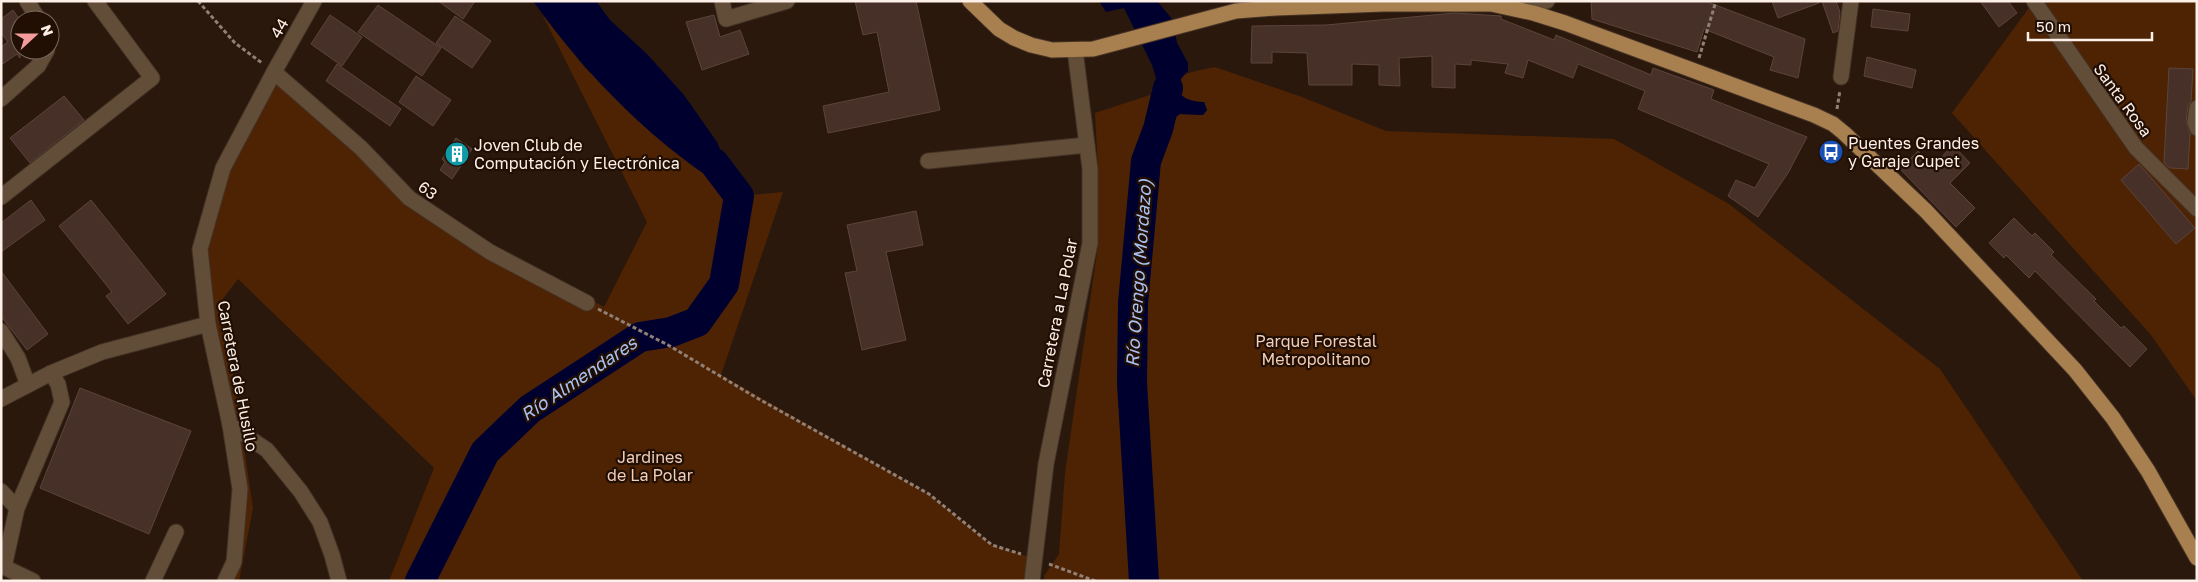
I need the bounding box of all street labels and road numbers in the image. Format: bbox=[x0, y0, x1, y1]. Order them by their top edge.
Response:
street label: 44 bbox=[265, 15, 293, 41]
street label: Santa Rosa bbox=[2090, 59, 2156, 141]
street label: 63 bbox=[414, 176, 442, 204]
street label: Carretera a La Polar bbox=[1033, 236, 1081, 390]
street label: Carretera de Husillo bbox=[214, 299, 262, 453]

